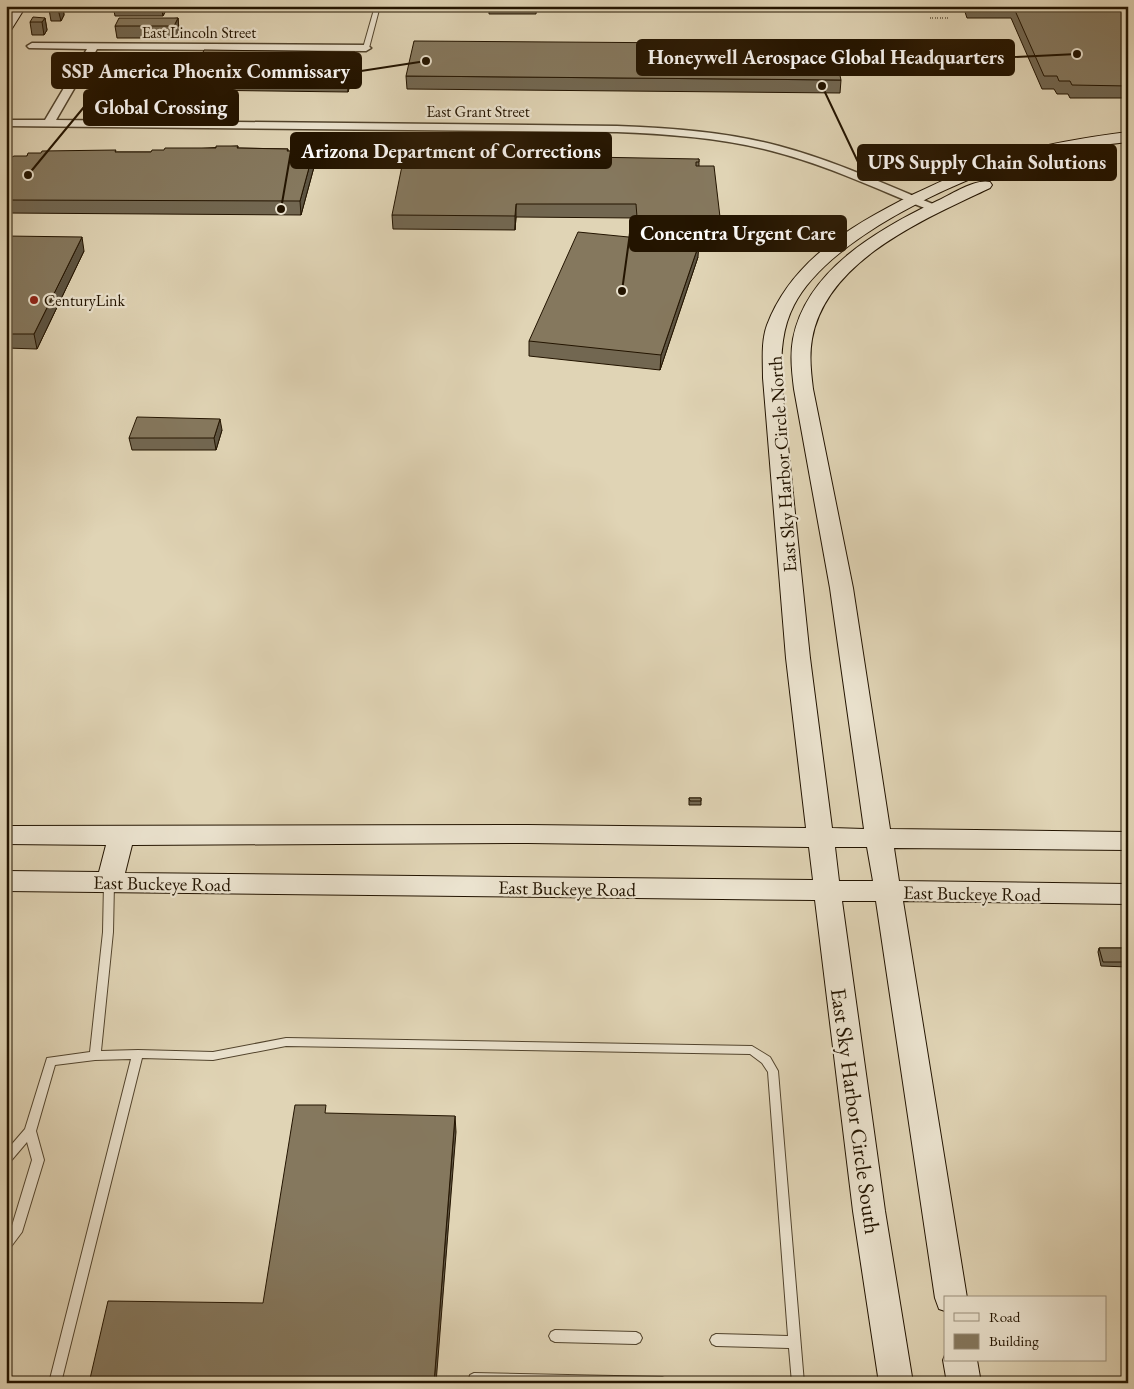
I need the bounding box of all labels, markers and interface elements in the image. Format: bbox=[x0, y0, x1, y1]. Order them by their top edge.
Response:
street label: East Lincoln Street bbox=[142, 22, 256, 43]
callout: Honeywell Aerospace Global Headquarters bbox=[637, 40, 1014, 75]
text: Honeywell Aerospace Global Headquarters bbox=[648, 44, 1004, 70]
callout: SSP America Phoenix Commissary bbox=[52, 53, 361, 88]
text: SSP America Phoenix Commissary bbox=[62, 58, 351, 84]
callout: Global Crossing bbox=[84, 90, 238, 125]
text: Global Crossing bbox=[94, 94, 229, 120]
street label: East Grant Street bbox=[426, 101, 530, 122]
callout: Arizona Department of Corrections bbox=[291, 133, 611, 168]
text: Arizona Department of Corrections bbox=[300, 138, 601, 164]
callout: UPS Supply Chain Solutions bbox=[858, 145, 1116, 180]
text: UPS Supply Chain Solutions bbox=[868, 149, 1106, 175]
callout: Concentra Urgent Care bbox=[630, 216, 846, 251]
text: Concentra Urgent Care bbox=[640, 220, 836, 246]
place label: CenturyLink bbox=[44, 290, 126, 311]
marker: CenturyLink bbox=[28, 294, 40, 306]
street label: East Sky Harbor Circle North bbox=[762, 355, 803, 573]
street label: East Buckeye Road bbox=[93, 870, 231, 897]
street label: East Buckeye Road bbox=[498, 875, 636, 902]
street label: East Buckeye Road bbox=[903, 880, 1041, 907]
street label: East Sky Harbor Circle South bbox=[824, 986, 887, 1236]
legend bbox=[944, 1296, 1106, 1362]
text: Road bbox=[989, 1307, 1021, 1326]
text: Building bbox=[989, 1331, 1039, 1350]

